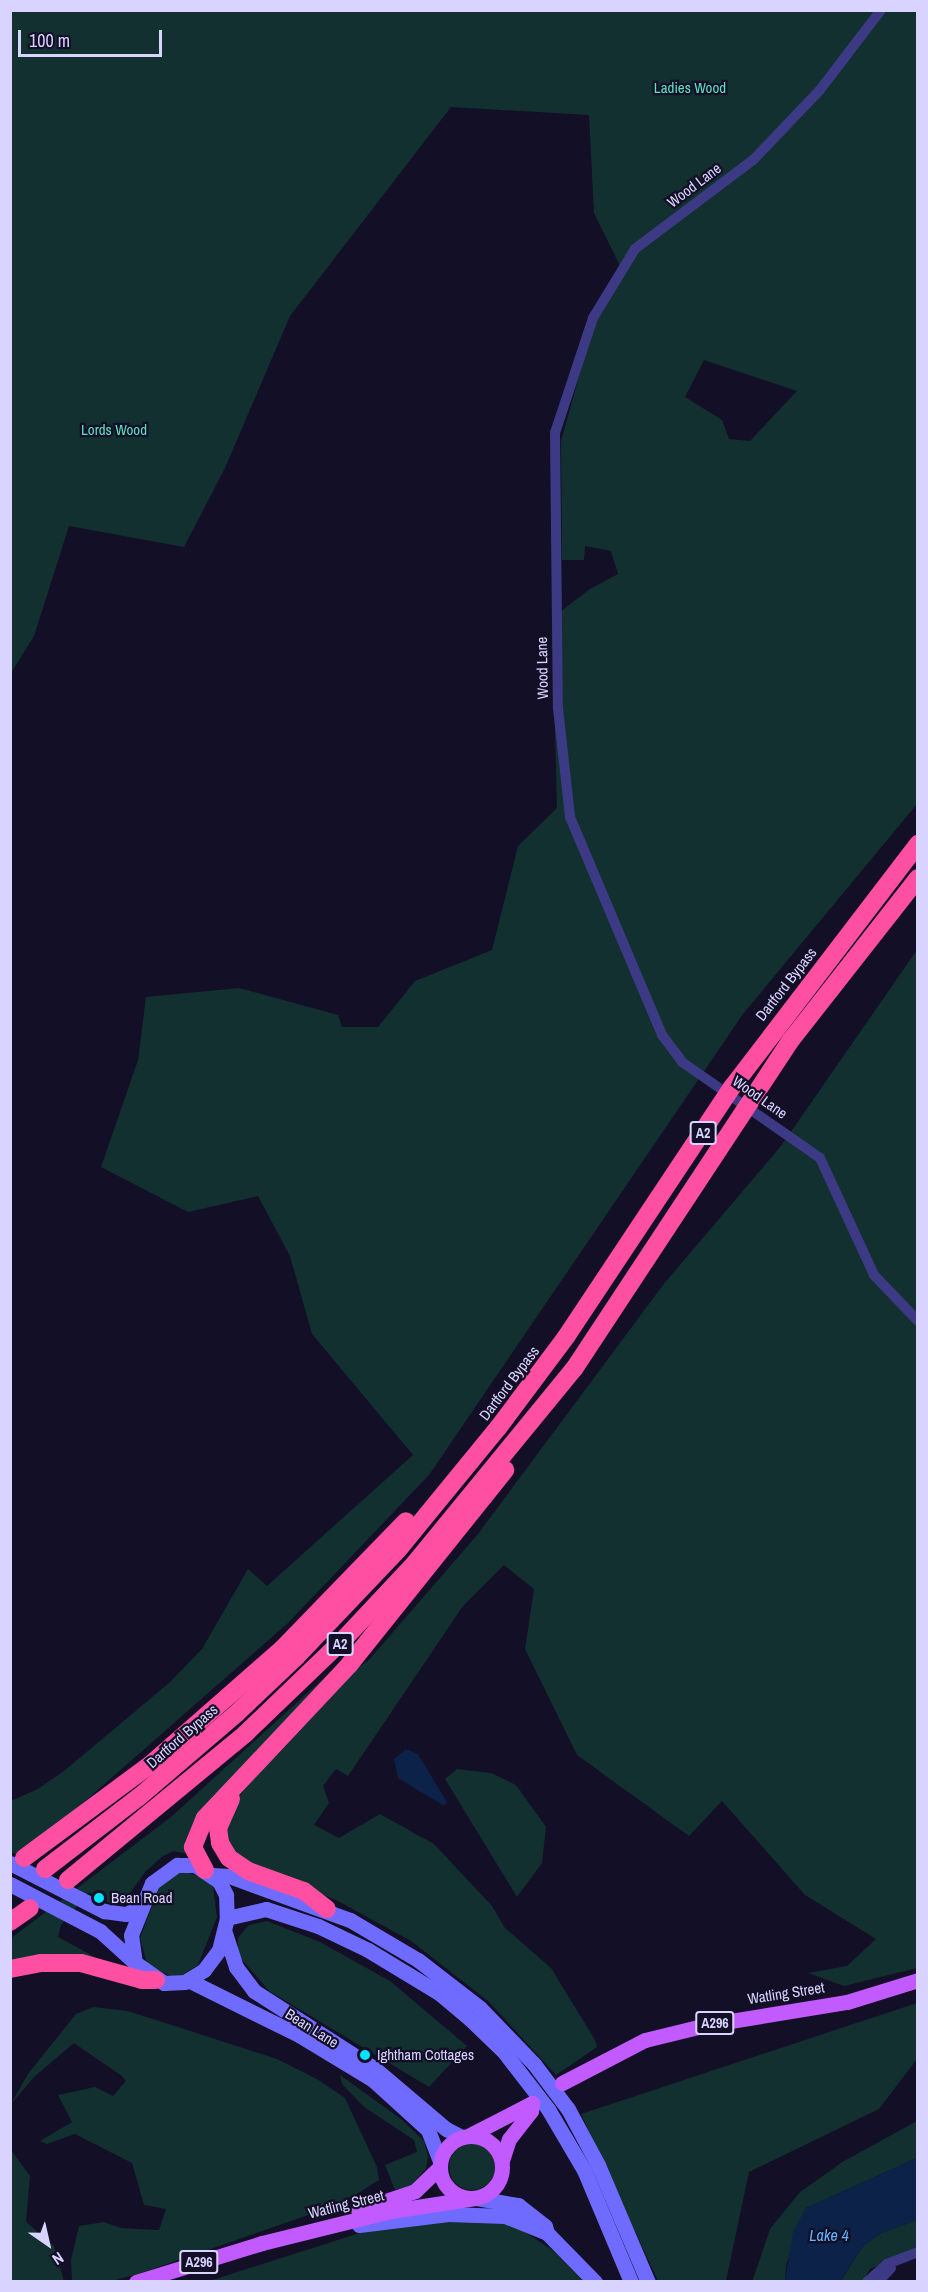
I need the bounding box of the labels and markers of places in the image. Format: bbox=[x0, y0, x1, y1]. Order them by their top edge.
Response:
place label: Bean Road bbox=[111, 1889, 173, 1907]
marker: Bean Road bbox=[92, 1891, 106, 1905]
place label: Ightham Cottages bbox=[377, 2046, 474, 2064]
marker: Ightham Cottages bbox=[358, 2048, 372, 2062]

